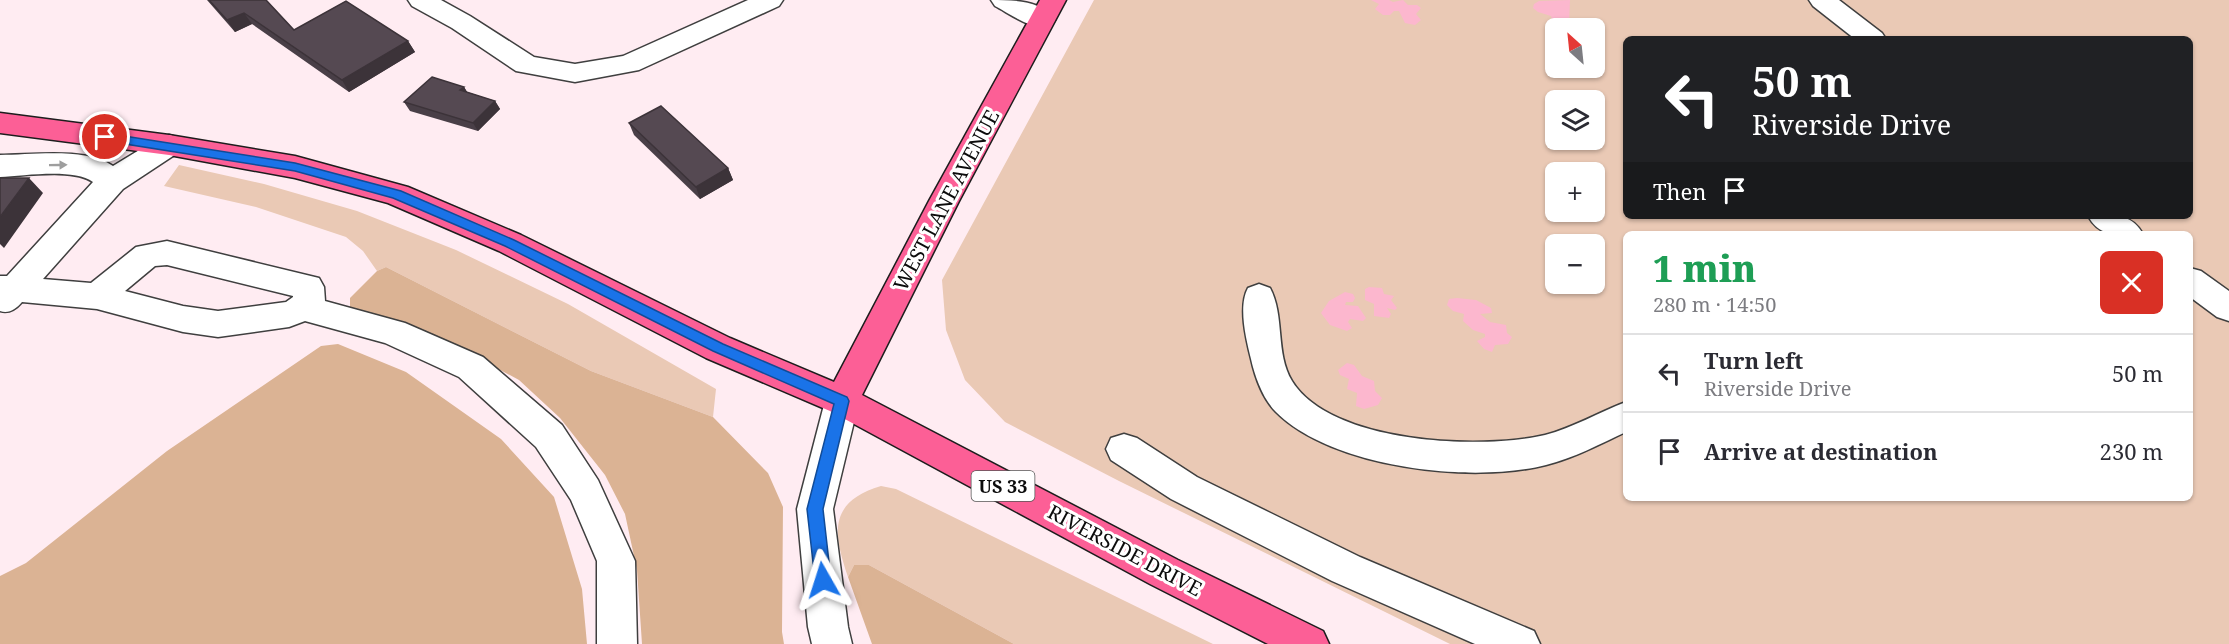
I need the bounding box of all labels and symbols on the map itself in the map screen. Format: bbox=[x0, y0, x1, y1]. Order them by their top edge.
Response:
north arrow bbox=[1545, 18, 1605, 78]
street label: WEST LANE AVENUE bbox=[887, 105, 1005, 295]
pin bbox=[79, 111, 130, 162]
one-way arrow bbox=[49, 160, 68, 169]
road number: US 33 bbox=[972, 471, 1034, 501]
street label: RIVERSIDE DRIVE bbox=[1043, 498, 1207, 602]
position arrow bbox=[791, 548, 855, 612]

